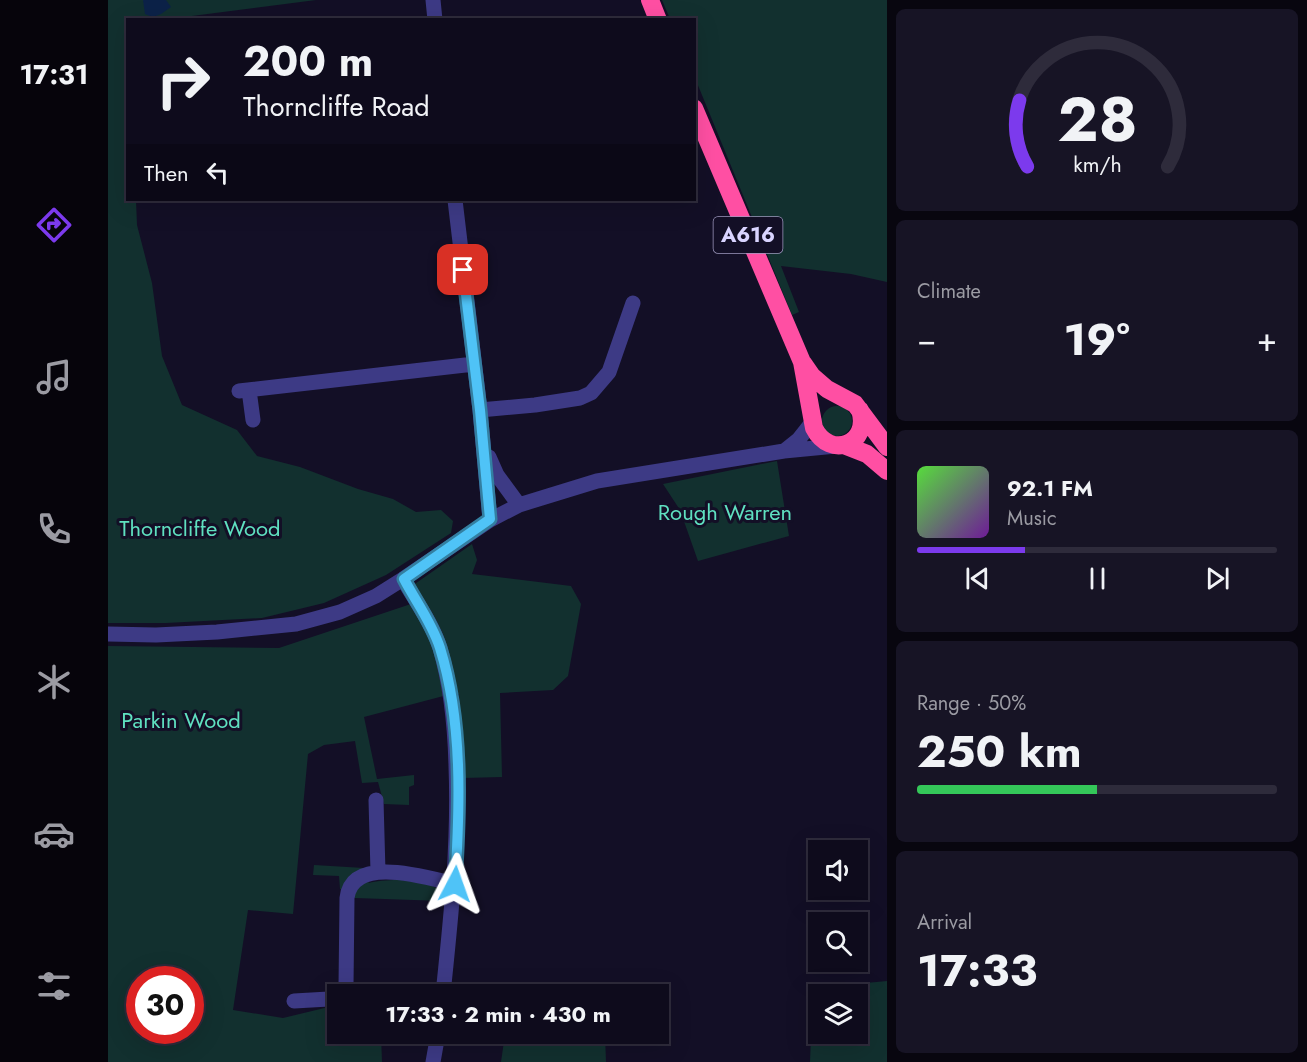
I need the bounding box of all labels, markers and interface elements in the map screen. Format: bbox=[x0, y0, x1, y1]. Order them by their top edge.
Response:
text: 200 m bbox=[243, 31, 373, 92]
icon: right bbox=[144, 42, 222, 120]
text: 17:31 bbox=[19, 55, 89, 94]
text: 28 bbox=[1057, 74, 1137, 164]
text: Thorncliffe Road bbox=[243, 87, 430, 126]
text: km/h bbox=[1073, 149, 1121, 180]
icon: left bbox=[201, 156, 234, 189]
text: Then bbox=[144, 157, 189, 189]
icon: directions bbox=[33, 204, 75, 246]
road number: A616 bbox=[714, 217, 782, 253]
pin bbox=[437, 244, 488, 295]
icon: arrive bbox=[446, 253, 479, 286]
text: Climate bbox=[917, 277, 981, 306]
text: 19° bbox=[1063, 307, 1130, 372]
text: − bbox=[917, 316, 936, 363]
text: + bbox=[1257, 316, 1277, 363]
icon: music bbox=[33, 356, 75, 398]
text: 92.1 FM bbox=[1007, 472, 1093, 504]
park label: Rough Warren bbox=[658, 496, 792, 528]
text: Music bbox=[1007, 504, 1057, 533]
icon: phone bbox=[33, 508, 75, 550]
park label: Thorncliffe Wood bbox=[119, 512, 281, 544]
icon: previous bbox=[961, 562, 994, 595]
icon: pause bbox=[1081, 562, 1114, 595]
icon: next bbox=[1201, 562, 1234, 595]
icon: climate bbox=[33, 661, 75, 703]
text: Range · 50% bbox=[917, 689, 1026, 718]
park label: Parkin Wood bbox=[121, 704, 241, 736]
text: 250 km bbox=[917, 719, 1082, 784]
icon: car bbox=[33, 813, 75, 855]
map controls bbox=[808, 840, 868, 1044]
button: sound bbox=[808, 840, 868, 900]
position arrow bbox=[423, 852, 487, 916]
text: Arrival bbox=[917, 908, 972, 937]
button: search bbox=[808, 912, 868, 972]
text: 17:33 bbox=[917, 938, 1037, 1003]
icon: filters bbox=[33, 965, 75, 1007]
speed limit sign: 30 bbox=[126, 966, 204, 1044]
button: layers bbox=[808, 984, 868, 1044]
text: 17:33 · 2 min · 430 m bbox=[385, 998, 611, 1030]

